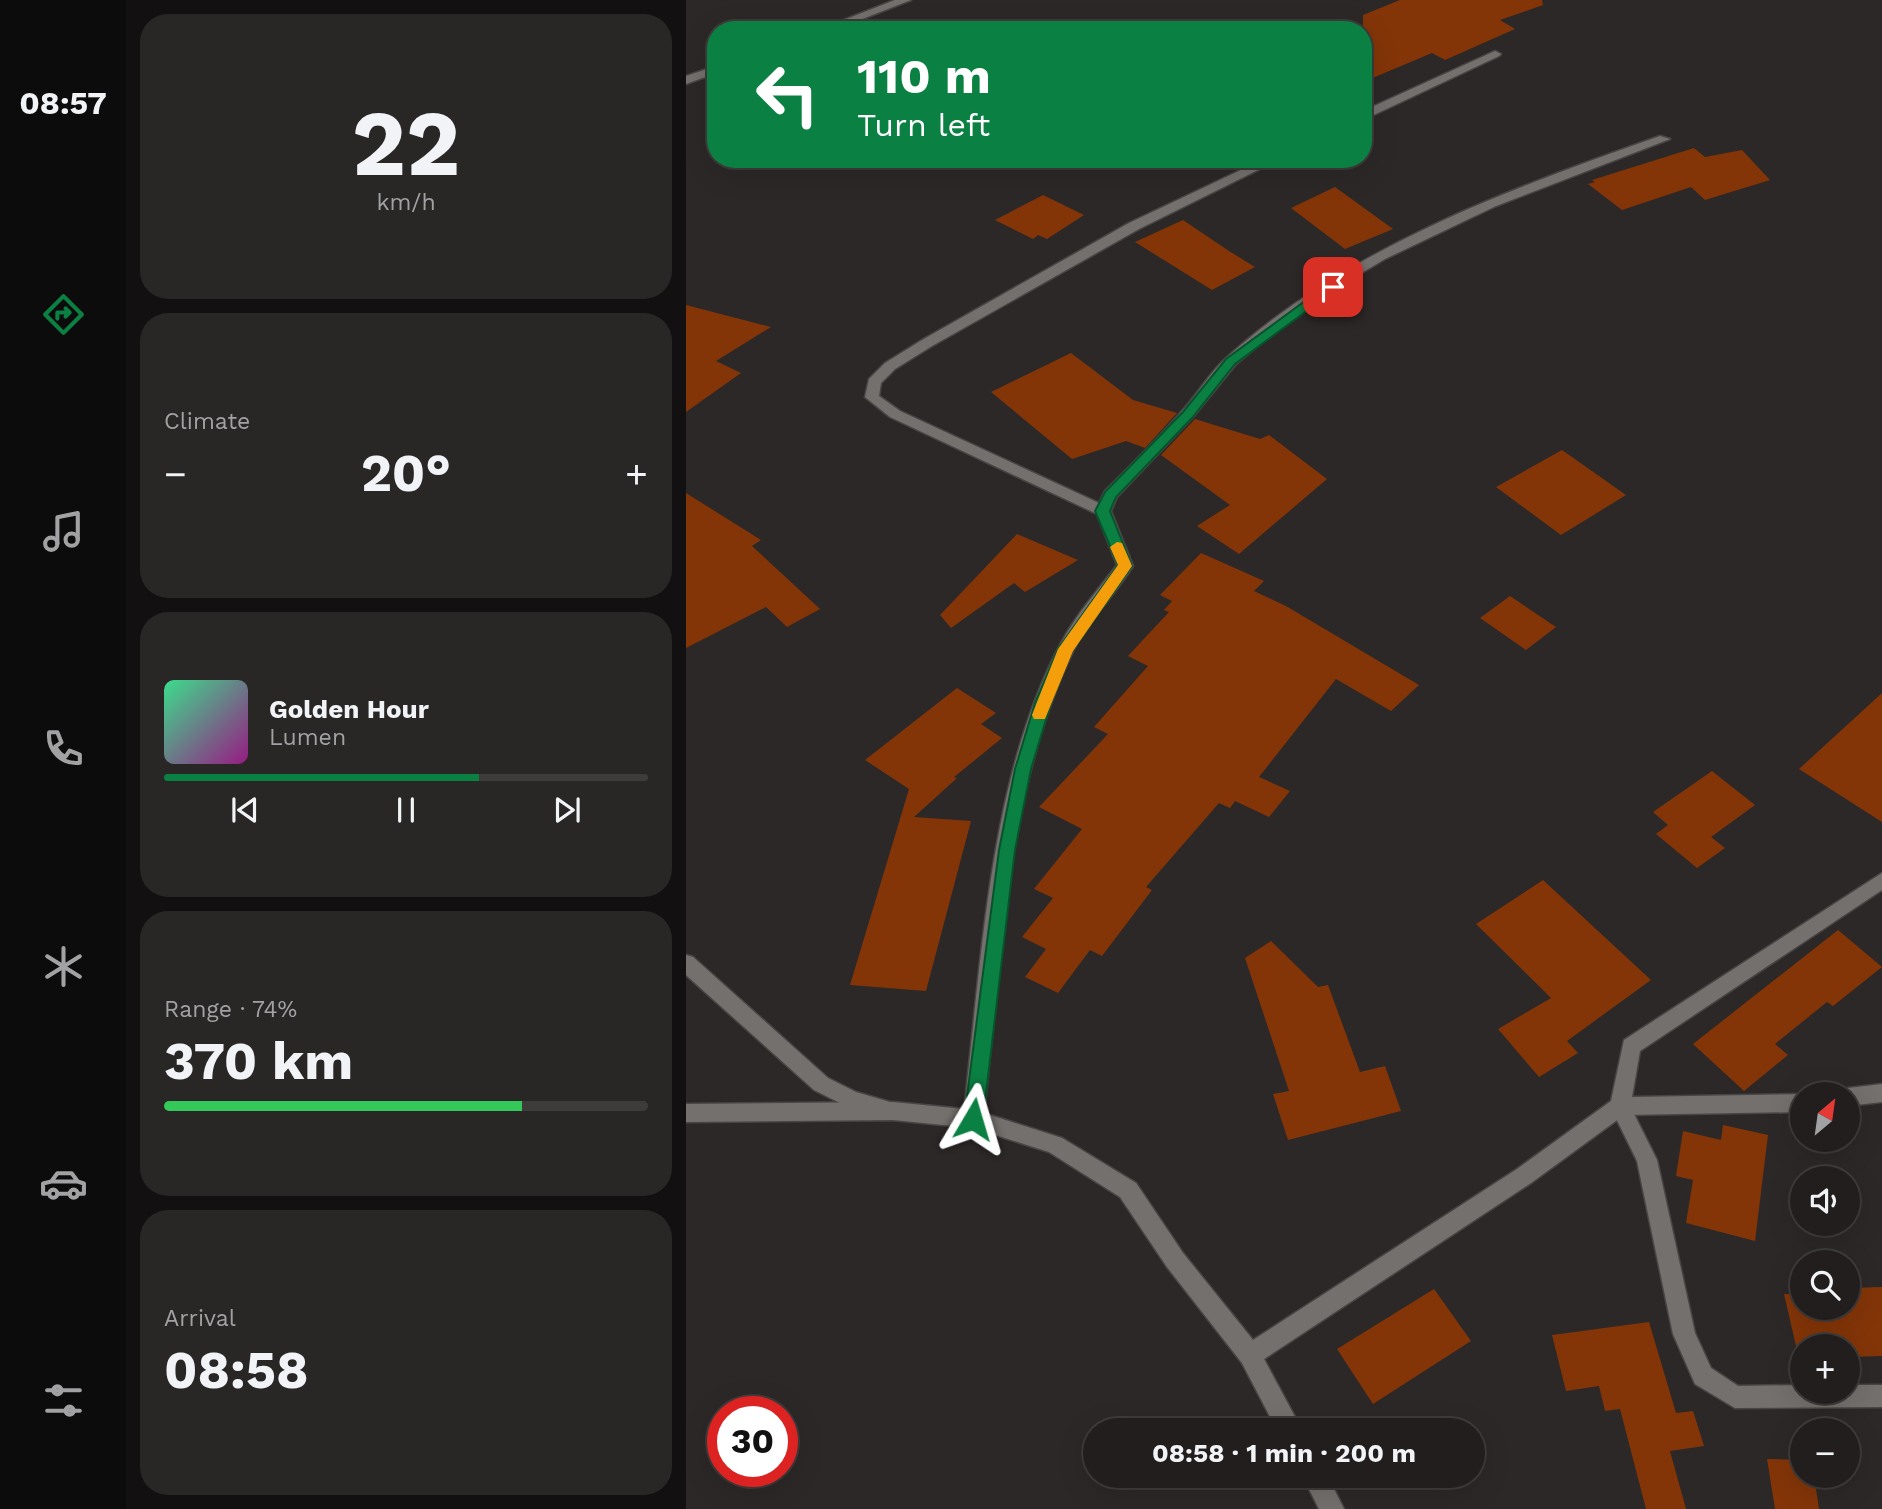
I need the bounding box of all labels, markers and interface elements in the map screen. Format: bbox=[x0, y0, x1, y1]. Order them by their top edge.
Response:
text: 110 m bbox=[857, 47, 991, 105]
icon: left bbox=[742, 49, 833, 140]
text: 08:57 bbox=[19, 84, 107, 122]
text: 22 bbox=[352, 90, 460, 197]
text: Turn left bbox=[857, 106, 990, 144]
text: km/h bbox=[376, 189, 436, 216]
pin bbox=[1303, 257, 1363, 317]
icon: arrive bbox=[1314, 268, 1352, 306]
icon: directions bbox=[39, 290, 88, 339]
text: Climate bbox=[164, 408, 250, 435]
text: 20° bbox=[361, 443, 451, 504]
text: − bbox=[164, 452, 187, 496]
text: + bbox=[625, 452, 648, 496]
icon: music bbox=[39, 507, 88, 556]
text: Golden Hour bbox=[269, 694, 429, 724]
icon: phone bbox=[39, 724, 88, 773]
text: Lumen bbox=[269, 724, 346, 751]
icon: previous bbox=[226, 791, 264, 829]
icon: pause bbox=[387, 791, 425, 829]
icon: next bbox=[548, 791, 586, 829]
icon: climate bbox=[39, 942, 88, 991]
text: Range · 74% bbox=[164, 996, 297, 1023]
text: 370 km bbox=[164, 1031, 353, 1092]
position arrow bbox=[936, 1082, 1010, 1156]
north arrow bbox=[1790, 1082, 1860, 1152]
map controls bbox=[1790, 1082, 1860, 1488]
icon: car bbox=[39, 1159, 88, 1208]
button: sound bbox=[1790, 1166, 1860, 1236]
button: search bbox=[1790, 1250, 1860, 1320]
text: Arrival bbox=[164, 1305, 236, 1332]
button: + bbox=[1790, 1334, 1860, 1404]
text: 08:58 bbox=[164, 1340, 309, 1401]
icon: filters bbox=[39, 1376, 88, 1425]
speed limit sign: 30 bbox=[707, 1396, 798, 1487]
button: − bbox=[1790, 1418, 1860, 1488]
text: 08:58 · 1 min · 200 m bbox=[1152, 1438, 1416, 1468]

